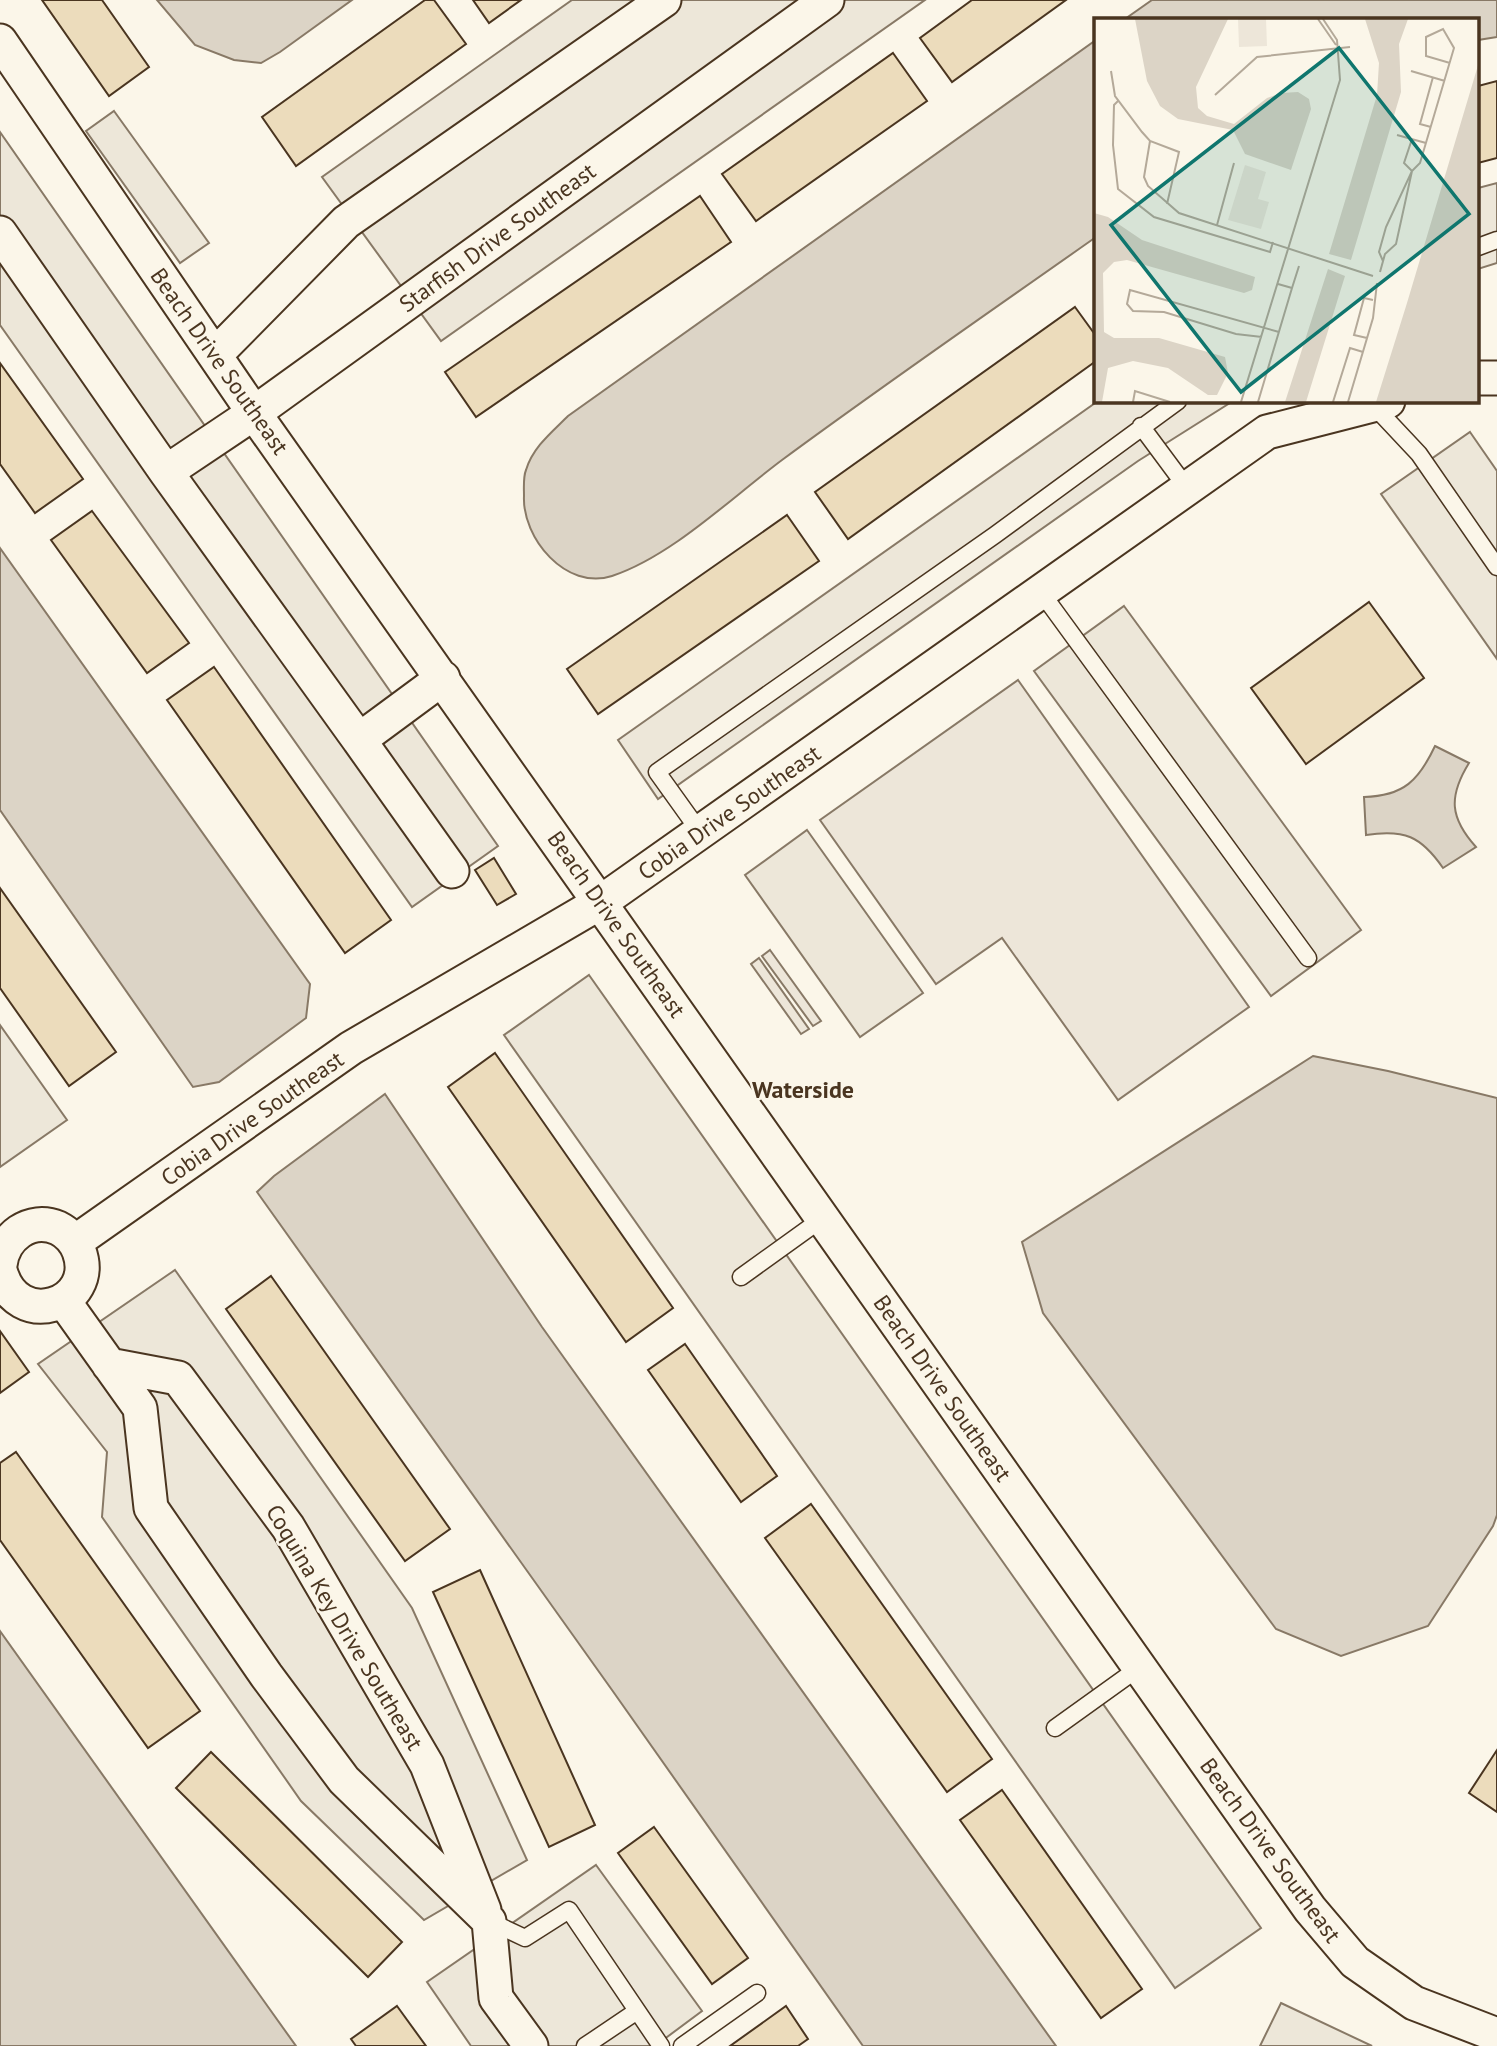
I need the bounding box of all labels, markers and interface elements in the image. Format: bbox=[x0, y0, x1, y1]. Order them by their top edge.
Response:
inset map bbox=[1094, 18, 1480, 402]
street label: Starfish Drive Southeast bbox=[393, 156, 601, 318]
street label: Beach Drive Southeast bbox=[145, 262, 295, 460]
street label: Cobia Drive Southeast bbox=[632, 738, 826, 886]
street label: Beach Drive Southeast bbox=[542, 825, 692, 1023]
street label: Cobia Drive Southeast bbox=[155, 1044, 349, 1192]
district label: Waterside bbox=[752, 1074, 854, 1105]
street label: Beach Drive Southeast bbox=[868, 1289, 1018, 1487]
street label: Coquina Key Drive Southeast bbox=[260, 1499, 430, 1755]
street label: Beach Drive Southeast bbox=[1194, 1752, 1348, 1948]

